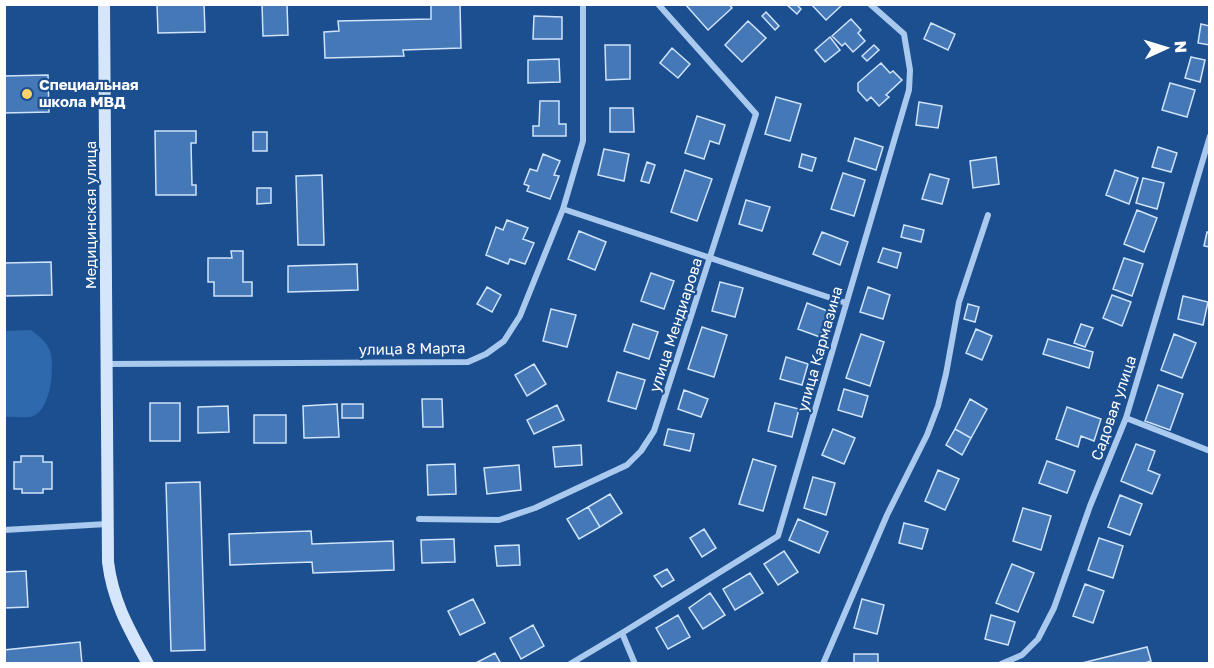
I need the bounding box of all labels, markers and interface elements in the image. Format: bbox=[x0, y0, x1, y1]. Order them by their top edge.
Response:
north arrow bbox=[1136, 18, 1196, 78]
text: N bbox=[1171, 40, 1191, 54]
place label: Специальная школа МВД bbox=[39, 75, 139, 110]
marker: Специальная школа МВД bbox=[20, 87, 34, 101]
street label: Медицинская улица bbox=[81, 141, 99, 289]
street label: улица Мендиарова bbox=[645, 255, 705, 394]
street label: улица Кармазина bbox=[793, 284, 846, 414]
street label: улица 8 Марта bbox=[359, 338, 465, 358]
street label: Садовая улица bbox=[1087, 353, 1139, 463]

